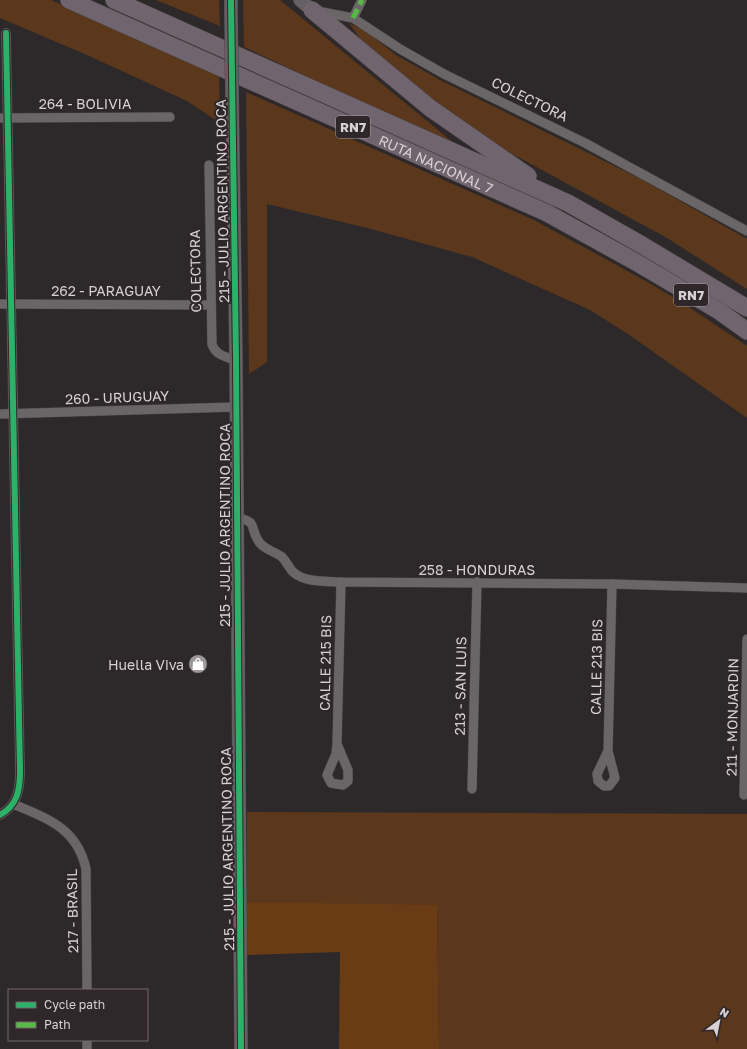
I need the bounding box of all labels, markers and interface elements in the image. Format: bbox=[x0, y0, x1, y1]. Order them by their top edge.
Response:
street label: COLECTORA bbox=[489, 73, 572, 125]
street label: 264 - BOLIVIA bbox=[39, 95, 132, 112]
street label: 215 - JULIO ARGENTINO ROCA bbox=[212, 98, 232, 303]
road number: RN7 bbox=[336, 116, 370, 138]
street label: RUTA NACIONAL 7 bbox=[377, 131, 496, 196]
street label: COLECTORA bbox=[186, 229, 204, 313]
street label: 262 - PARAGUAY bbox=[51, 282, 161, 299]
road number: RN7 bbox=[674, 284, 708, 306]
street label: 260 - URUGUAY bbox=[65, 387, 169, 407]
street label: 215 - JULIO ARGENTINO ROCA bbox=[216, 423, 233, 627]
street label: 258 - HONDURAS bbox=[419, 561, 535, 578]
street label: CALLE 215 BIS bbox=[316, 615, 334, 711]
street label: CALLE 213 BIS bbox=[587, 619, 605, 715]
street label: 213 - SAN LUIS bbox=[451, 636, 469, 736]
shop icon: Huella Viva bbox=[187, 653, 209, 675]
place label: Huella Viva bbox=[108, 656, 184, 673]
street label: 211 - MONJARDIN bbox=[722, 658, 742, 776]
street label: 215 - JULIO ARGENTINO ROCA bbox=[217, 746, 237, 951]
street label: 217 - BRASIL bbox=[63, 869, 81, 953]
legend bbox=[8, 989, 148, 1041]
text: Cycle path bbox=[44, 997, 105, 1012]
north arrow bbox=[699, 1001, 739, 1041]
text: N bbox=[718, 1004, 732, 1020]
text: Path bbox=[44, 1017, 71, 1032]

